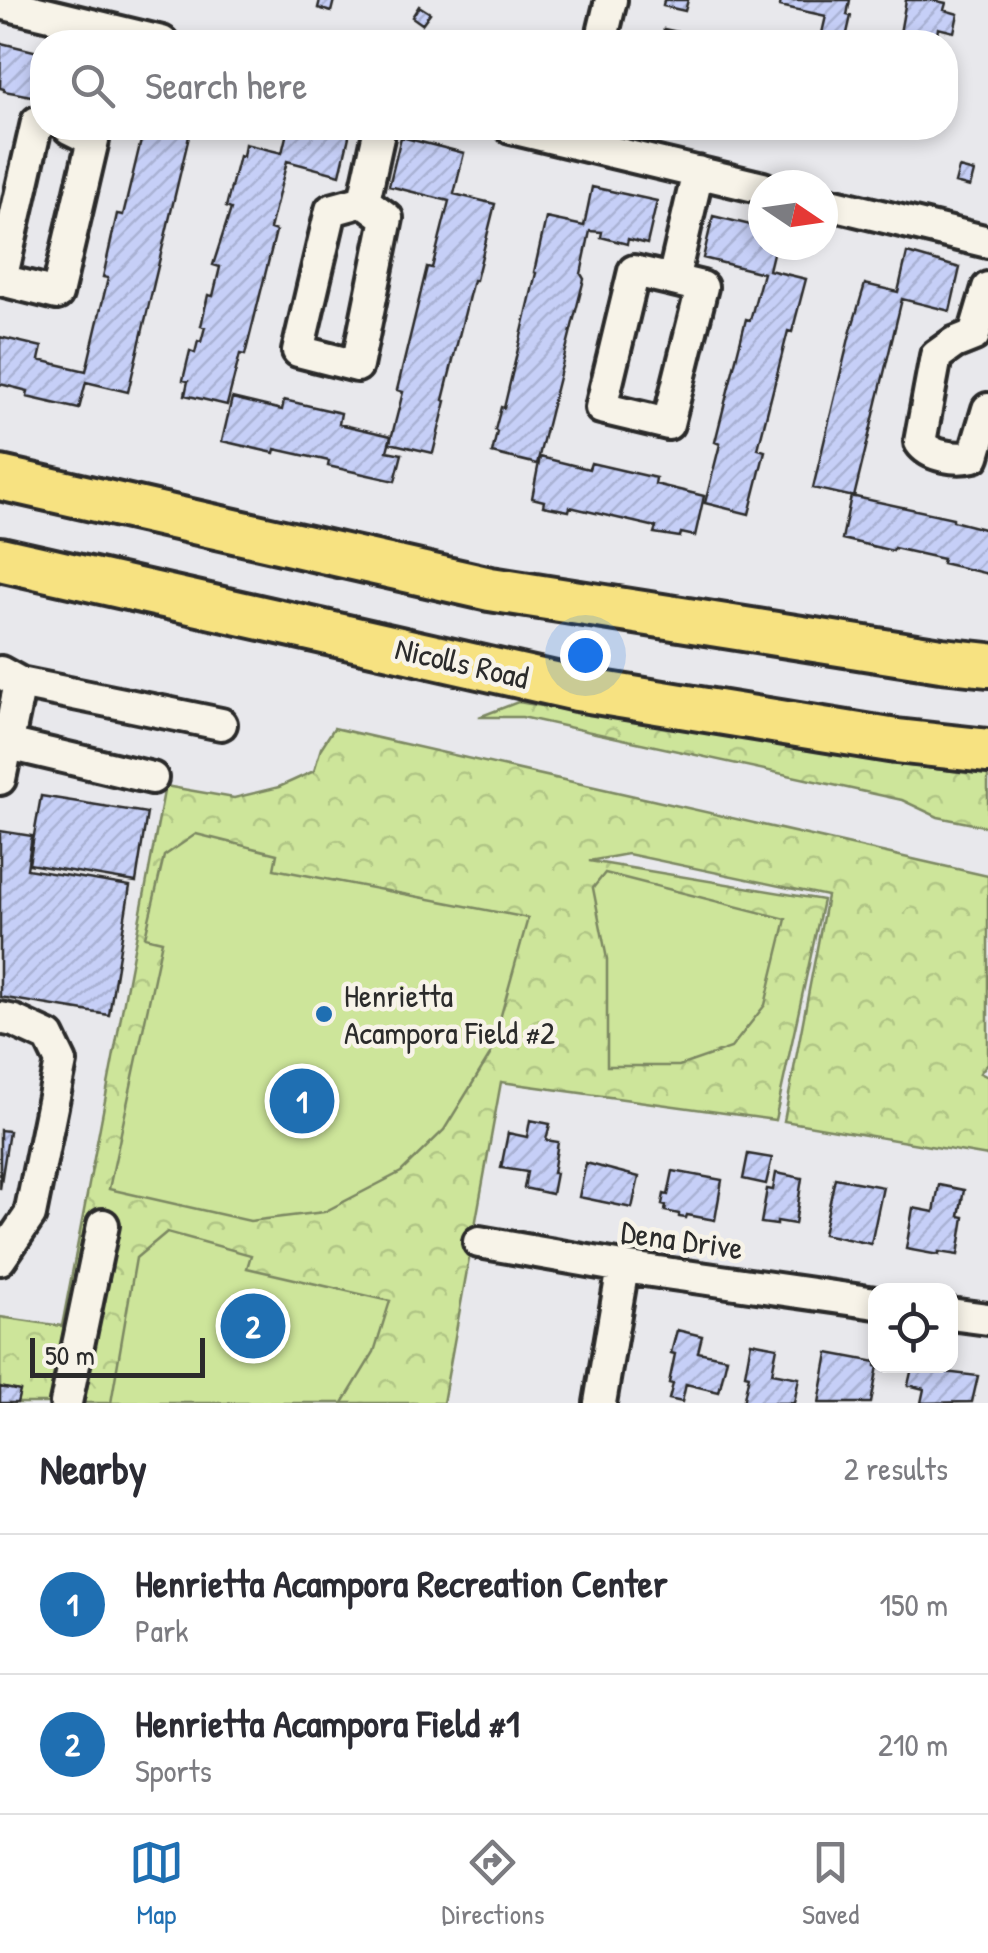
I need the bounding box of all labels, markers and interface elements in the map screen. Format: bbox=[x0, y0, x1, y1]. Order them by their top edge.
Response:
search box bbox=[30, 30, 958, 140]
icon: search bbox=[65, 58, 120, 113]
text: Search here bbox=[145, 59, 307, 111]
north arrow bbox=[748, 170, 838, 260]
street label: Nicolls Road bbox=[391, 626, 533, 699]
your location bbox=[560, 630, 611, 681]
place label: Henrietta Acampora Field #2 bbox=[344, 974, 555, 1054]
marker: Henrietta Acampora Field #2 bbox=[313, 1003, 335, 1025]
pin: 1 bbox=[270, 1064, 334, 1138]
street label: Dena Drive bbox=[618, 1210, 746, 1269]
map controls bbox=[868, 1283, 958, 1373]
button: locate bbox=[868, 1283, 958, 1373]
pin: 2 bbox=[220, 1288, 286, 1364]
scale bar bbox=[30, 1333, 205, 1378]
text: 50 m bbox=[45, 1336, 95, 1374]
text: Nearby bbox=[40, 1440, 147, 1497]
text: 2 results bbox=[844, 1447, 948, 1490]
text: Henrietta Acampora Recreation Center bbox=[135, 1557, 668, 1609]
text: 1 bbox=[67, 1583, 78, 1626]
text: 150 m bbox=[879, 1583, 948, 1626]
text: Park bbox=[135, 1609, 189, 1652]
text: Henrietta Acampora Field #1 bbox=[135, 1697, 520, 1749]
text: 2 bbox=[65, 1723, 80, 1766]
text: 210 m bbox=[878, 1723, 948, 1766]
text: Sports bbox=[135, 1749, 212, 1792]
tab: Map bbox=[129, 1835, 184, 1933]
tab: Directions bbox=[441, 1835, 544, 1933]
tab: Saved bbox=[802, 1835, 859, 1933]

